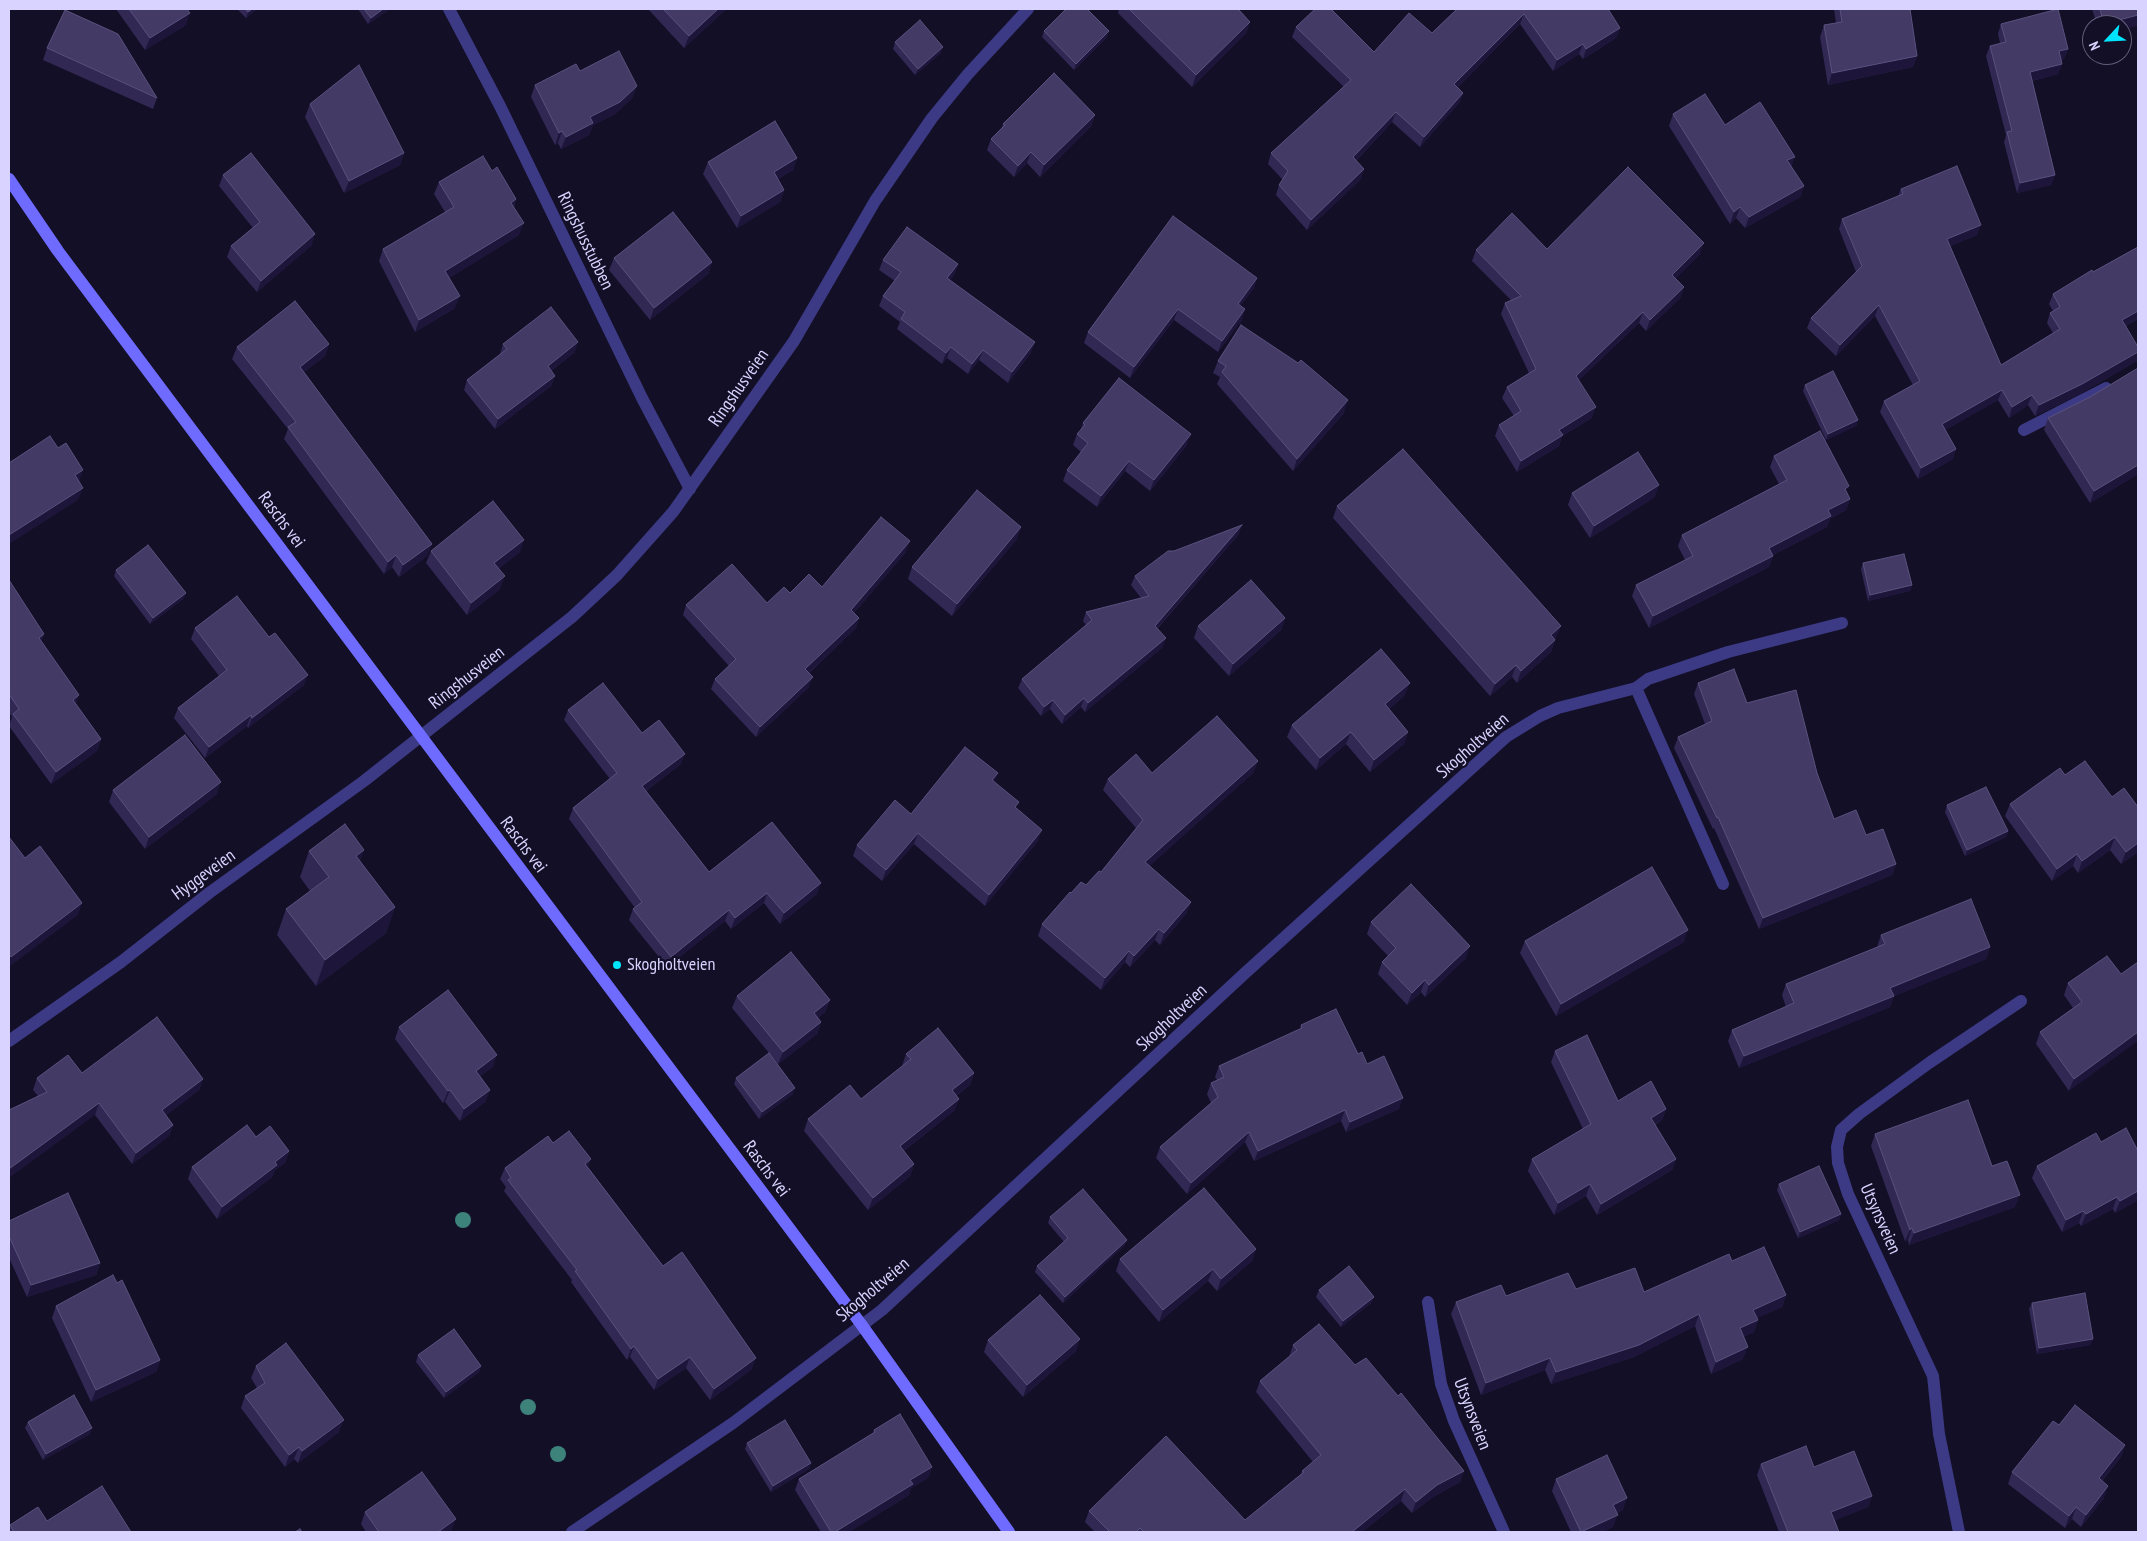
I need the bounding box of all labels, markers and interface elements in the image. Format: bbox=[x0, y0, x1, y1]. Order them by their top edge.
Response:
north arrow bbox=[2082, 15, 2132, 65]
text: N bbox=[2085, 39, 2104, 53]
street label: Ringshusstubben bbox=[552, 189, 618, 293]
street label: Ringshusveien bbox=[704, 345, 774, 431]
street label: Raschs vei bbox=[253, 488, 309, 552]
street label: Ringshusveien bbox=[425, 642, 509, 714]
street label: Skogholtveien bbox=[1433, 709, 1513, 783]
street label: Raschs vei bbox=[495, 813, 551, 877]
street label: Hyggeveien bbox=[168, 845, 240, 905]
place label: Skogholtveien bbox=[627, 954, 715, 976]
marker: Skogholtveien bbox=[611, 959, 623, 971]
street label: Skogholtveien bbox=[1132, 980, 1212, 1056]
street label: Raschs vei bbox=[738, 1137, 794, 1201]
street label: Utsynsveien bbox=[1855, 1180, 1905, 1258]
street label: Skogholtveien bbox=[832, 1253, 914, 1327]
street label: Utsynsveien bbox=[1449, 1375, 1495, 1453]

